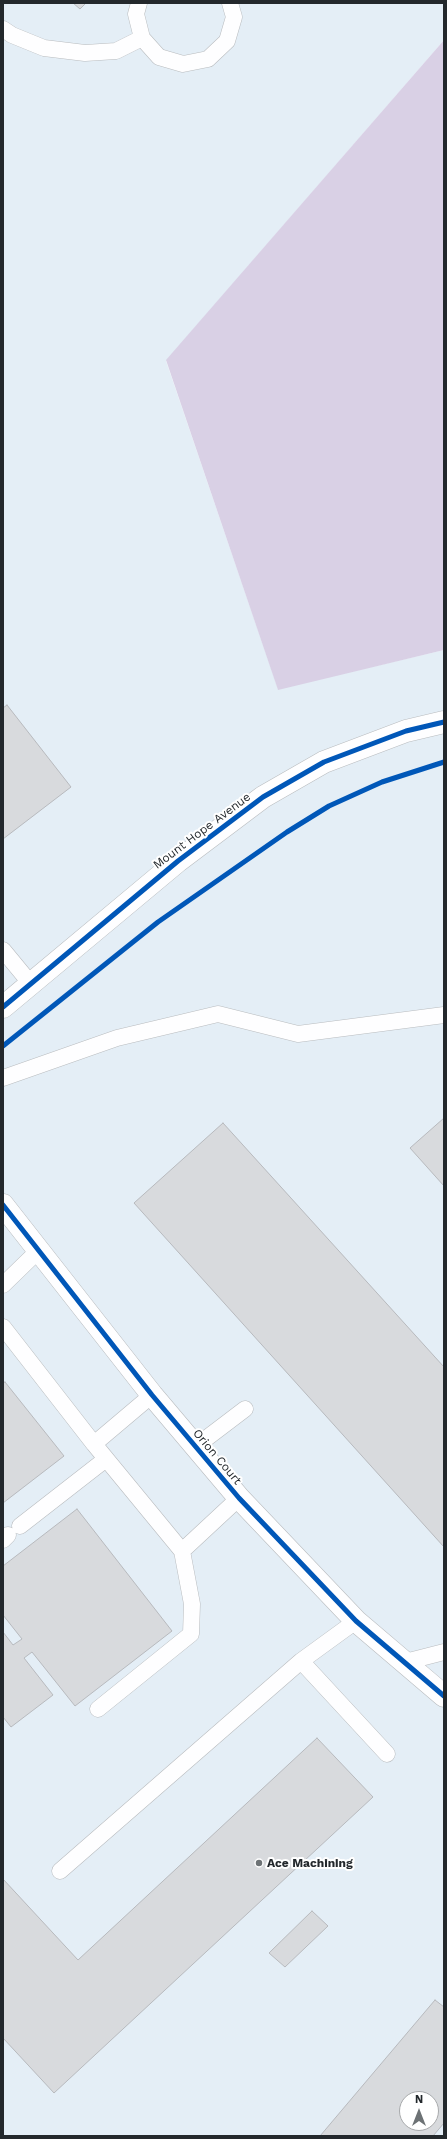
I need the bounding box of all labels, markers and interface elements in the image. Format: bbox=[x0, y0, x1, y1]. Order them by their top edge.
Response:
street label: Mount Hope Avenue bbox=[151, 790, 253, 872]
street label: Orion Court bbox=[190, 1426, 244, 1488]
place label: Ace Machining bbox=[267, 1856, 353, 1870]
marker: Ace Machining bbox=[254, 1858, 264, 1868]
north arrow bbox=[399, 2091, 439, 2131]
text: N bbox=[415, 2093, 423, 2106]

